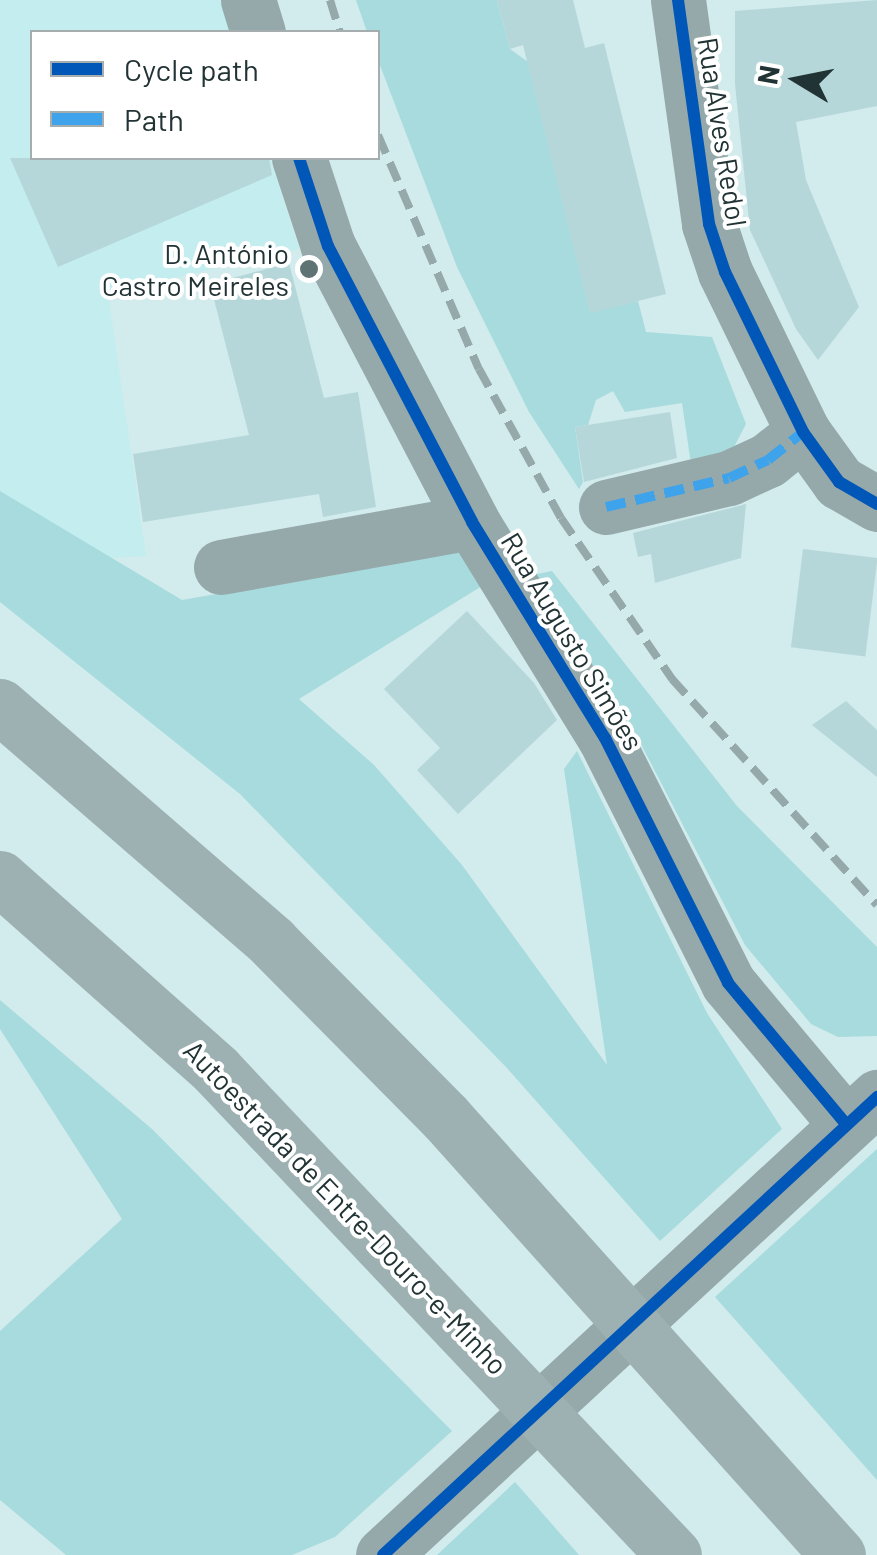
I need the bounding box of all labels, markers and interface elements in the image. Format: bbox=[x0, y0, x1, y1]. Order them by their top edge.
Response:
legend bbox=[30, 30, 380, 160]
north arrow bbox=[747, 30, 847, 130]
street label: Rua Alves Redol bbox=[691, 35, 755, 229]
text: Cycle path bbox=[124, 51, 259, 87]
text: N bbox=[749, 63, 786, 87]
text: Path bbox=[124, 101, 184, 137]
place label: D. António Castro Meireles bbox=[102, 236, 289, 302]
marker: D. António Castro Meireles bbox=[298, 258, 320, 280]
street label: Rua Augusto Simões bbox=[495, 526, 651, 756]
street label: Autoestrada de Entre-Douro-e-Minho bbox=[177, 1033, 515, 1381]

